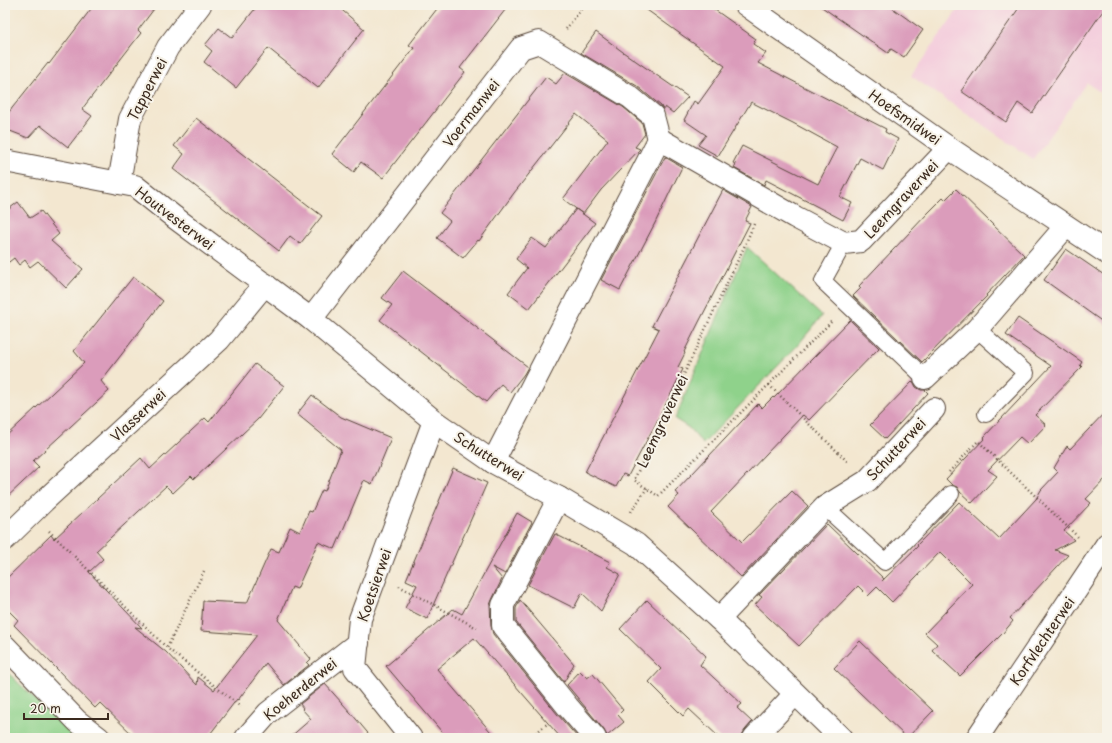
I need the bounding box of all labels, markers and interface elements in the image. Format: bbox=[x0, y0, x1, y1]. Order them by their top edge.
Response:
street label: Tapperwei bbox=[122, 54, 172, 124]
street label: Voermanwei bbox=[438, 74, 504, 152]
street label: Hoefsmidwei bbox=[864, 84, 946, 150]
street label: Leemgraverwei bbox=[859, 155, 943, 243]
street label: Houtvesterwei bbox=[131, 181, 219, 255]
street label: Leemgraverwei bbox=[631, 371, 693, 471]
street label: Vlasserwei bbox=[105, 384, 171, 446]
street label: Schutterwei bbox=[861, 413, 931, 485]
street label: Schutterwei bbox=[450, 426, 528, 486]
street label: Koetsierwei bbox=[352, 546, 396, 624]
street label: Korfvlechterwei bbox=[1005, 592, 1080, 690]
street label: Koeherderwei bbox=[259, 653, 341, 725]
scale bar bbox=[24, 695, 108, 721]
text: 20 m bbox=[30, 699, 61, 717]

